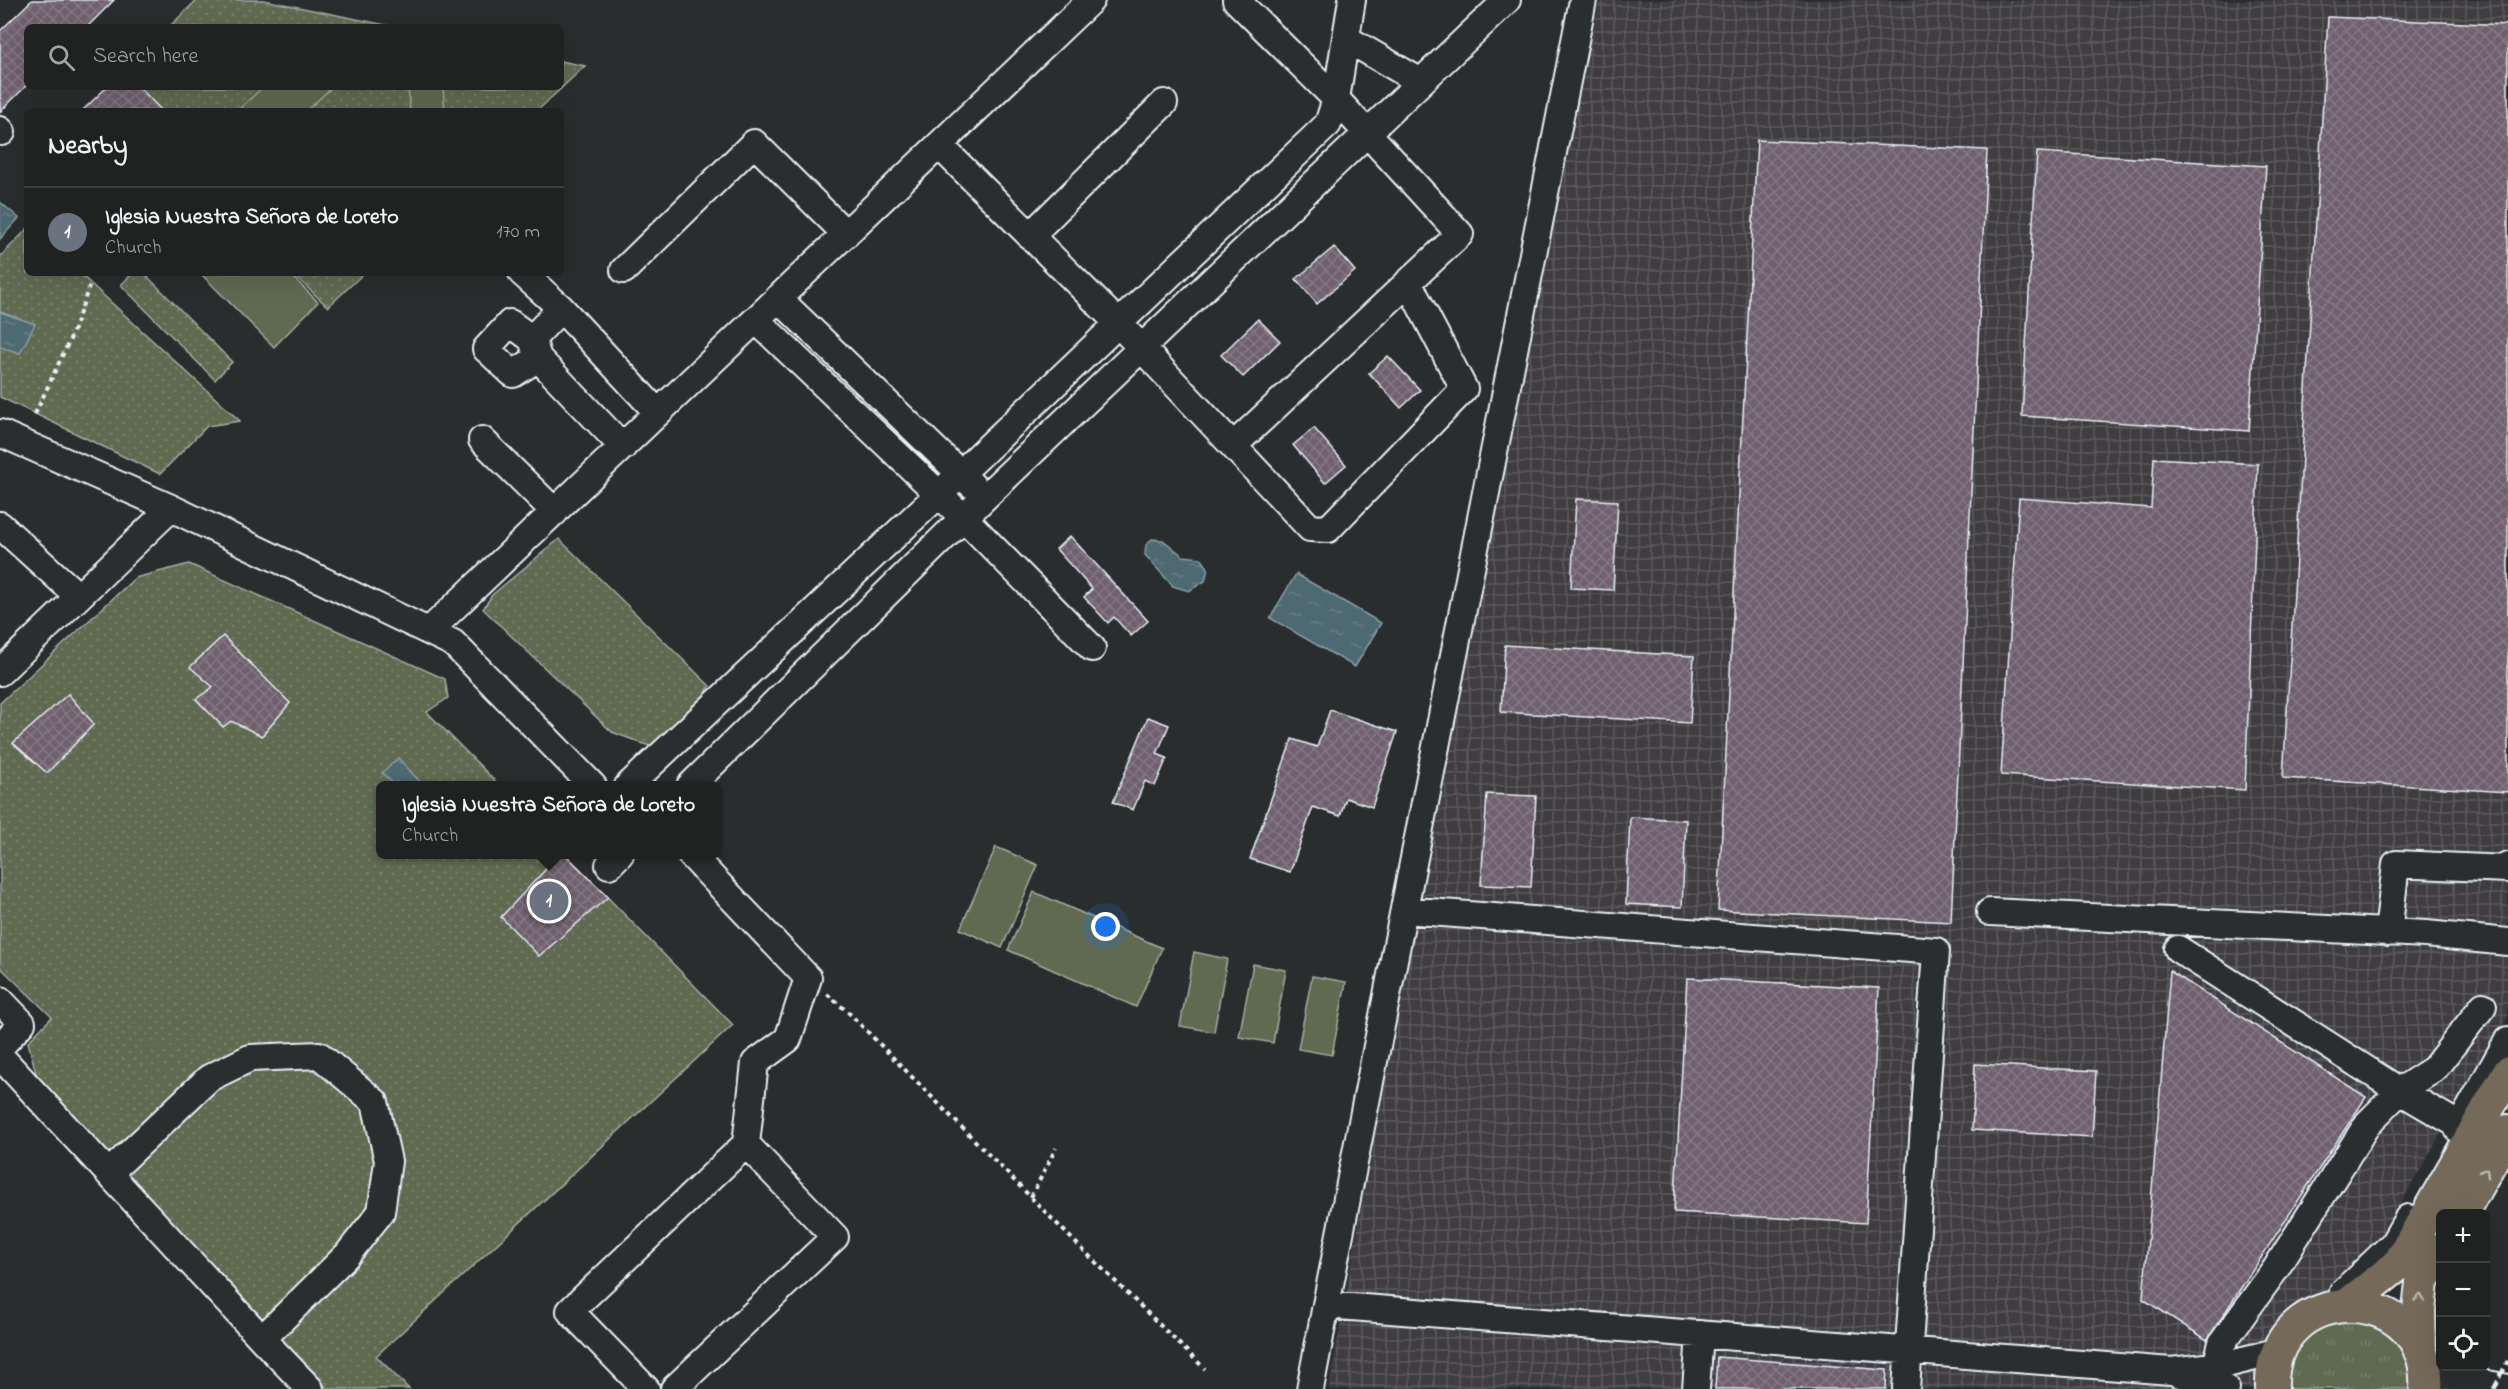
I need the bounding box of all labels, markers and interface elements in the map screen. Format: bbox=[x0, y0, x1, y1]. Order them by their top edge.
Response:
search box bbox=[24, 24, 564, 90]
icon: search bbox=[45, 41, 78, 74]
text: Search here bbox=[93, 41, 198, 73]
text: Nearby bbox=[48, 128, 127, 166]
text: Iglesia Nuestra Señora de Loreto bbox=[105, 202, 399, 234]
text: 1 bbox=[64, 218, 71, 247]
text: 170 m bbox=[496, 218, 540, 247]
text: Church bbox=[105, 234, 161, 263]
popup bbox=[376, 781, 721, 859]
text: Iglesia Nuestra Señora de Loreto bbox=[402, 790, 695, 822]
text: Church bbox=[402, 822, 458, 851]
pin: 1 bbox=[530, 878, 568, 924]
your location bbox=[1091, 912, 1120, 941]
one-way arrow bbox=[2477, 1168, 2489, 1178]
map controls bbox=[2436, 1209, 2490, 1371]
button: + bbox=[2436, 1209, 2490, 1263]
button: − bbox=[2436, 1263, 2490, 1317]
one-way arrow bbox=[2414, 1293, 2426, 1303]
button: locate bbox=[2436, 1317, 2490, 1371]

